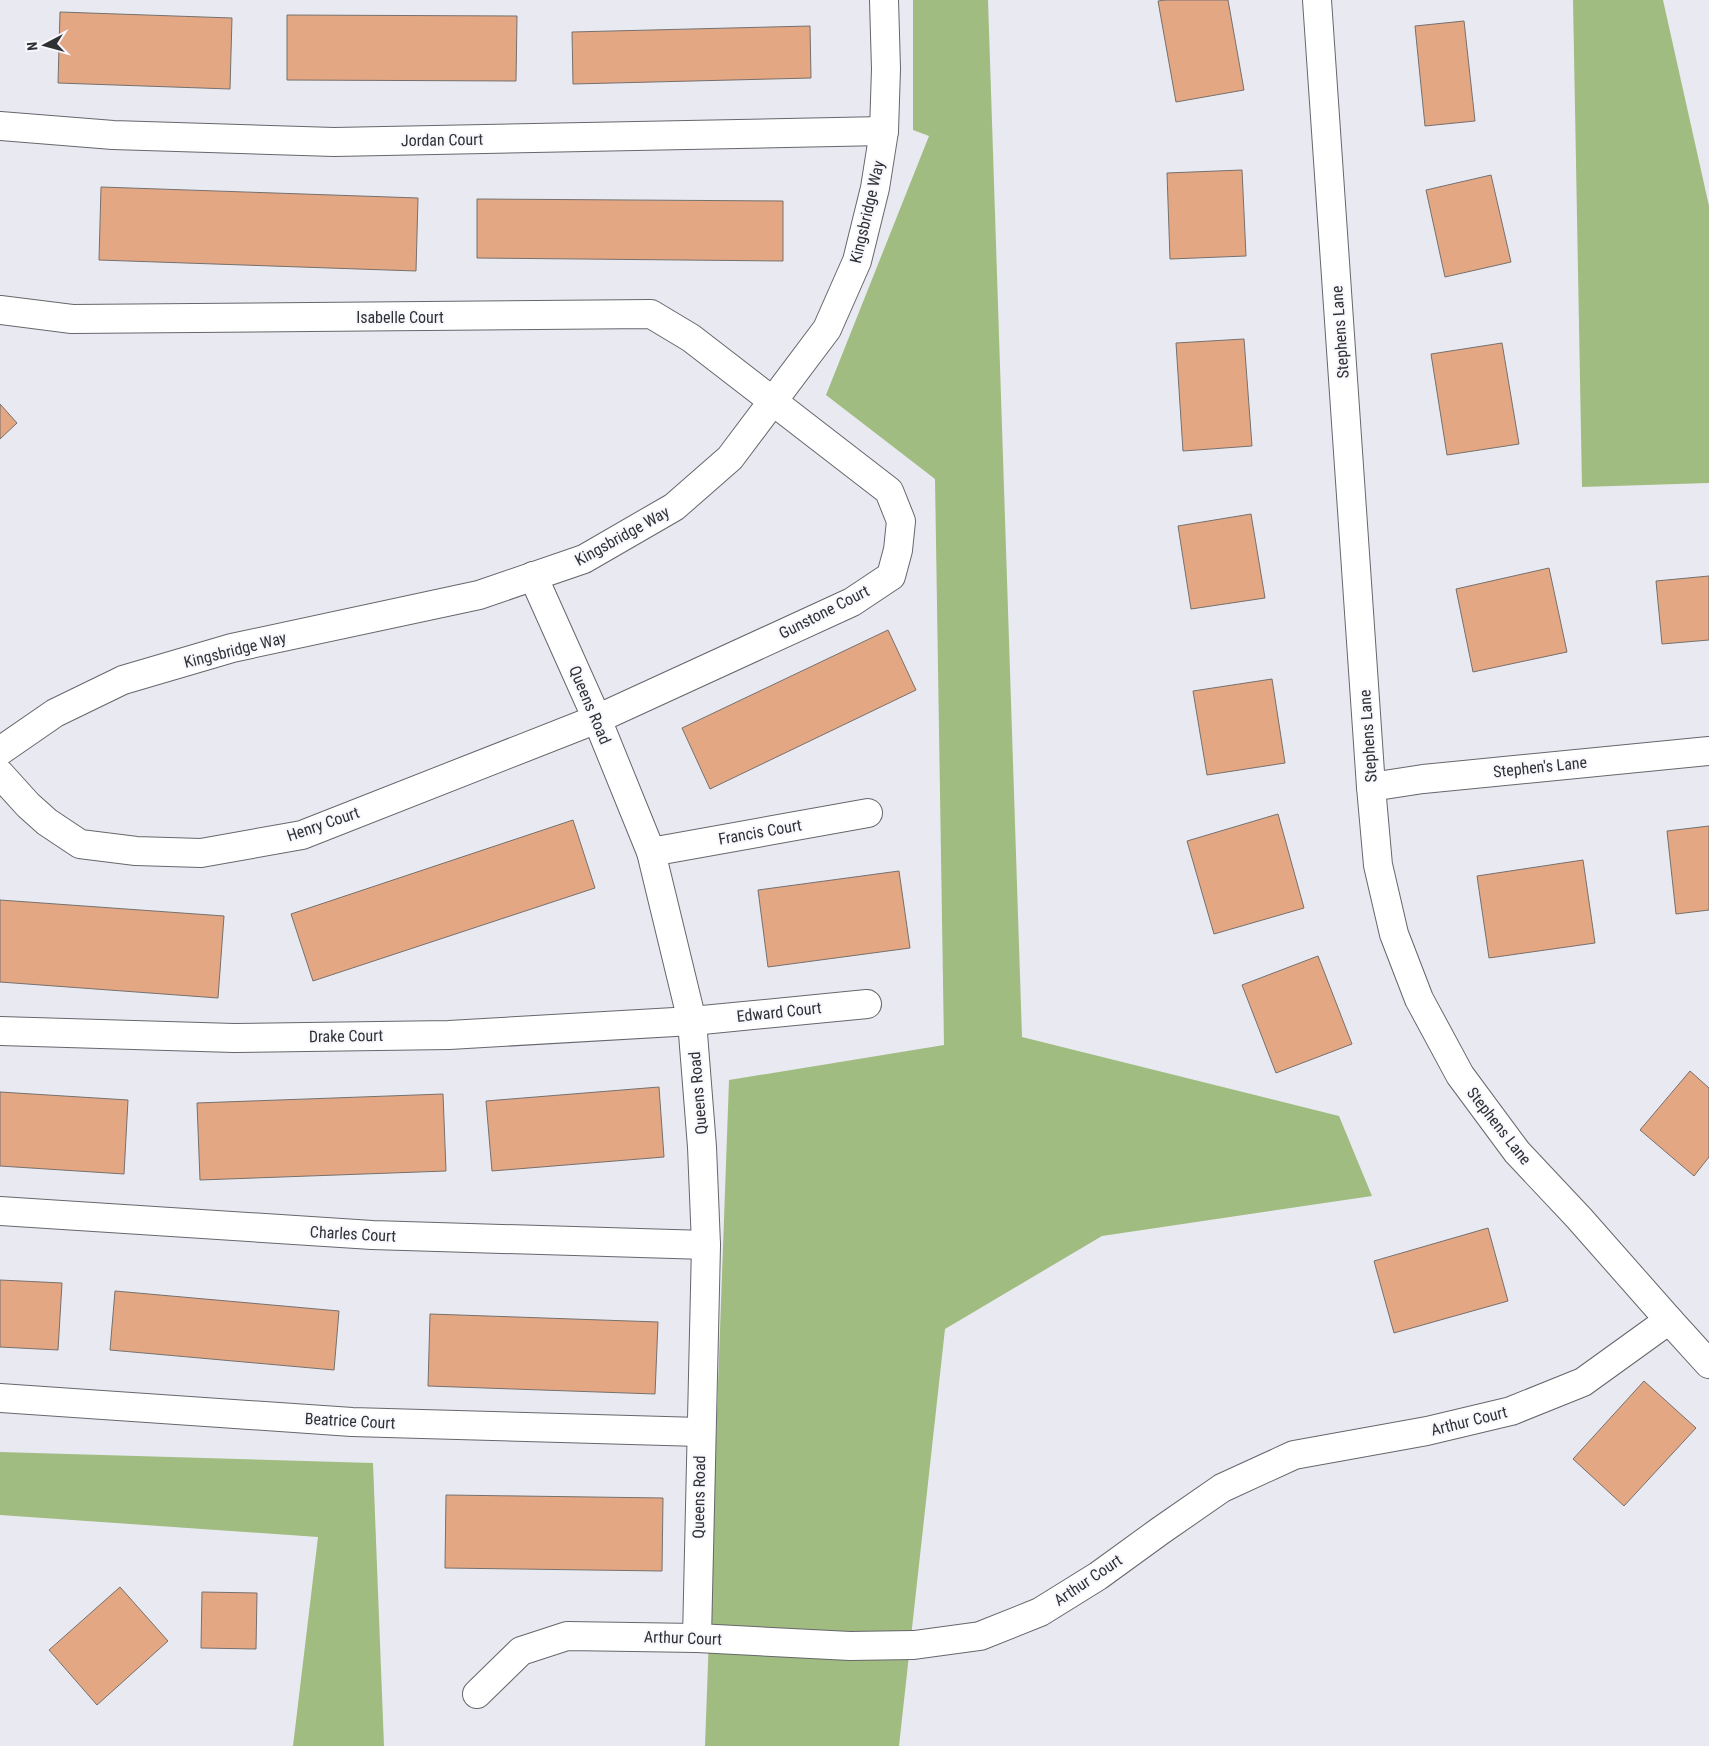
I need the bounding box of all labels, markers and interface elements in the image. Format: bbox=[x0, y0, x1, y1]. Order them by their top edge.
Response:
north arrow bbox=[20, 20, 70, 70]
text: N bbox=[24, 41, 40, 51]
street label: Jordan Court bbox=[401, 130, 484, 150]
street label: Kingsbridge Way bbox=[846, 158, 888, 265]
street label: Stephens Lane bbox=[1327, 285, 1353, 379]
street label: Isabelle Court bbox=[356, 308, 444, 327]
street label: Kingsbridge Way bbox=[572, 502, 673, 570]
street label: Gunstone Court bbox=[776, 581, 872, 643]
street label: Kingsbridge Way bbox=[182, 628, 289, 672]
street label: Queens Road bbox=[565, 663, 615, 747]
street label: Stephens Lane bbox=[1355, 689, 1381, 783]
street label: Stephen's Lane bbox=[1492, 753, 1588, 781]
street label: Henry Court bbox=[284, 803, 362, 845]
street label: Francis Court bbox=[717, 815, 803, 849]
street label: Edward Court bbox=[736, 998, 823, 1026]
street label: Drake Court bbox=[309, 1026, 384, 1046]
street label: Queens Road bbox=[685, 1051, 711, 1135]
street label: Stephens Lane bbox=[1463, 1084, 1535, 1168]
street label: Charles Court bbox=[309, 1222, 397, 1246]
street label: Arthur Court bbox=[1429, 1402, 1509, 1440]
street label: Beatrice Court bbox=[304, 1409, 396, 1433]
street label: Queens Road bbox=[689, 1455, 709, 1539]
street label: Arthur Court bbox=[1050, 1550, 1126, 1610]
street label: Arthur Court bbox=[644, 1627, 723, 1649]

